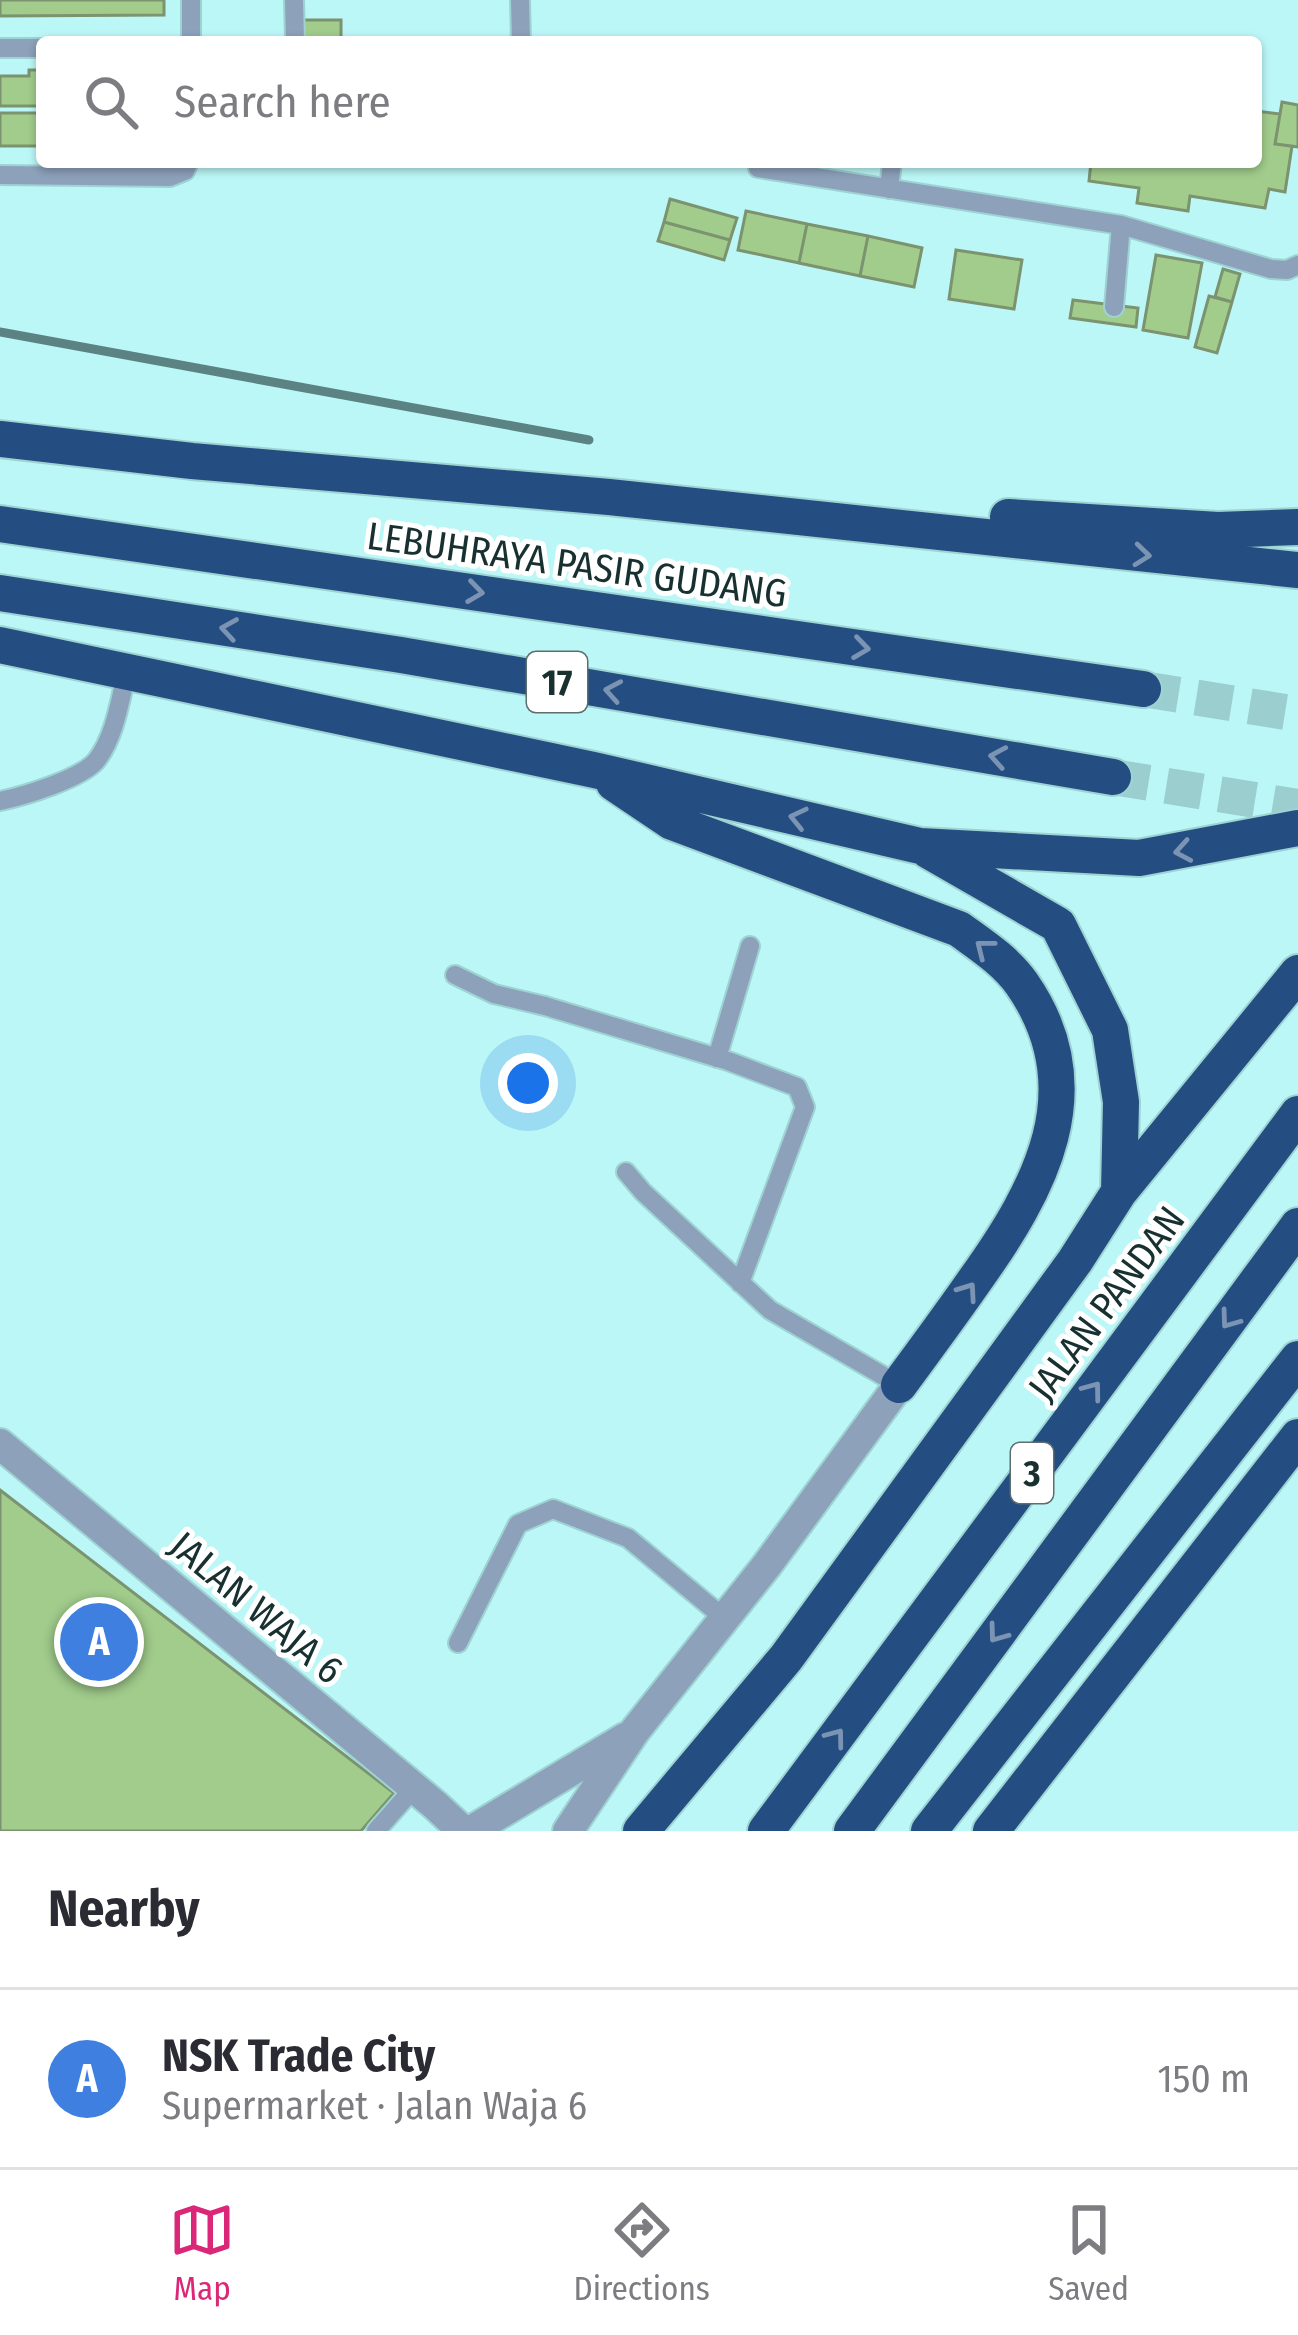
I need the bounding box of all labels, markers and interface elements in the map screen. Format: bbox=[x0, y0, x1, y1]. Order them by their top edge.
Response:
search box bbox=[36, 36, 1262, 168]
icon: search bbox=[78, 69, 144, 135]
text: Search here bbox=[174, 75, 391, 129]
street label: LEBUHRAYA PASIR GUDANG bbox=[364, 513, 790, 617]
one-way arrow bbox=[1133, 541, 1152, 567]
one-way arrow bbox=[465, 578, 485, 604]
one-way arrow bbox=[219, 617, 239, 642]
one-way arrow bbox=[851, 634, 871, 660]
road number: 17 bbox=[527, 652, 587, 712]
one-way arrow bbox=[604, 680, 624, 705]
one-way arrow bbox=[988, 746, 1008, 771]
one-way arrow bbox=[788, 806, 808, 831]
one-way arrow bbox=[1174, 837, 1194, 863]
one-way arrow bbox=[975, 941, 997, 962]
your location bbox=[498, 1053, 558, 1113]
street label: JALAN PANDAN bbox=[1019, 1198, 1195, 1409]
one-way arrow bbox=[953, 1283, 975, 1304]
one-way arrow bbox=[1221, 1307, 1243, 1328]
one-way arrow bbox=[1079, 1382, 1101, 1403]
road number: 3 bbox=[1011, 1443, 1053, 1503]
street label: JALAN WAJA 6 bbox=[161, 1522, 352, 1693]
pin: A bbox=[60, 1597, 138, 1687]
one-way arrow bbox=[990, 1621, 1012, 1642]
one-way arrow bbox=[821, 1729, 843, 1750]
text: Nearby bbox=[48, 1878, 200, 1940]
text: NSK Trade City bbox=[162, 2029, 435, 2083]
text: A bbox=[76, 2056, 98, 2102]
text: 150 m bbox=[1157, 2056, 1250, 2102]
text: Supermarket · Jalan Waja 6 bbox=[162, 2083, 587, 2129]
tab: Map bbox=[169, 2197, 235, 2309]
tab: Directions bbox=[573, 2197, 710, 2309]
tab: Saved bbox=[1048, 2197, 1129, 2309]

